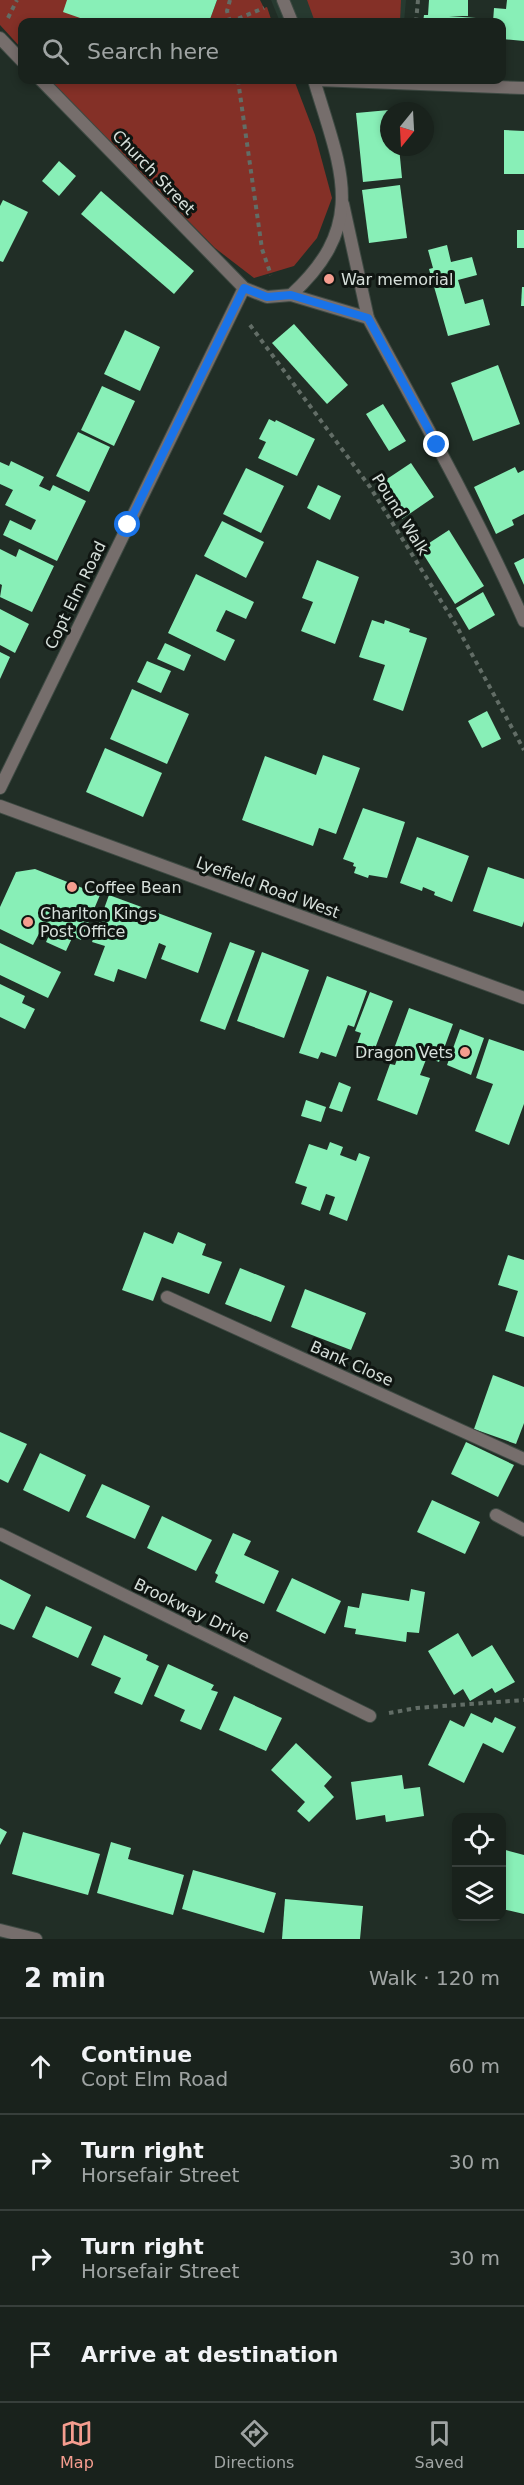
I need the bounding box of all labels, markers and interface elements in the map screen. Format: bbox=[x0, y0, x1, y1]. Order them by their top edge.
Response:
search box bbox=[18, 18, 506, 84]
icon: search bbox=[39, 35, 72, 68]
text: Search here bbox=[87, 39, 219, 64]
north arrow bbox=[380, 102, 434, 156]
street label: Church Street bbox=[108, 126, 199, 219]
place label: War memorial bbox=[341, 270, 453, 289]
marker: War memorial bbox=[322, 272, 336, 286]
route end bbox=[423, 431, 449, 457]
street label: Pound Walk bbox=[368, 470, 434, 559]
route start bbox=[114, 511, 140, 537]
street label: Copt Elm Road bbox=[41, 538, 110, 652]
street label: Lyefield Road West bbox=[194, 853, 342, 922]
place label: Coffee Bean bbox=[84, 878, 182, 897]
marker: Coffee Bean bbox=[65, 880, 79, 894]
place label: Charlton Kings Post Office bbox=[40, 904, 157, 941]
marker: Charlton Kings Post Office bbox=[21, 915, 35, 929]
place label: Dragon Vets bbox=[355, 1043, 453, 1062]
marker: Dragon Vets bbox=[458, 1045, 472, 1059]
street label: Bank Close bbox=[307, 1337, 396, 1390]
street label: Brookway Drive bbox=[131, 1574, 253, 1647]
map controls bbox=[452, 1813, 506, 1921]
button: locate bbox=[452, 1813, 506, 1867]
button: layers bbox=[452, 1867, 506, 1921]
text: 2 min bbox=[24, 1963, 106, 1993]
text: Walk · 120 m bbox=[369, 1966, 500, 1990]
text: Continue bbox=[81, 2042, 192, 2067]
icon: ahead bbox=[24, 2050, 57, 2083]
text: 60 m bbox=[449, 2054, 500, 2078]
text: Copt Elm Road bbox=[81, 2067, 228, 2091]
text: Turn right bbox=[81, 2138, 204, 2163]
icon: right bbox=[24, 2146, 57, 2179]
text: 30 m bbox=[449, 2150, 500, 2174]
text: Horsefair Street bbox=[81, 2163, 239, 2187]
text: Turn right bbox=[81, 2234, 204, 2259]
icon: right bbox=[24, 2242, 57, 2275]
text: 30 m bbox=[449, 2246, 500, 2270]
text: Horsefair Street bbox=[81, 2259, 239, 2283]
icon: arrive bbox=[24, 2338, 57, 2371]
text: Arrive at destination bbox=[81, 2342, 338, 2367]
tab: Map bbox=[60, 2417, 94, 2472]
tab: Directions bbox=[214, 2417, 294, 2472]
tab: Saved bbox=[415, 2417, 464, 2472]

